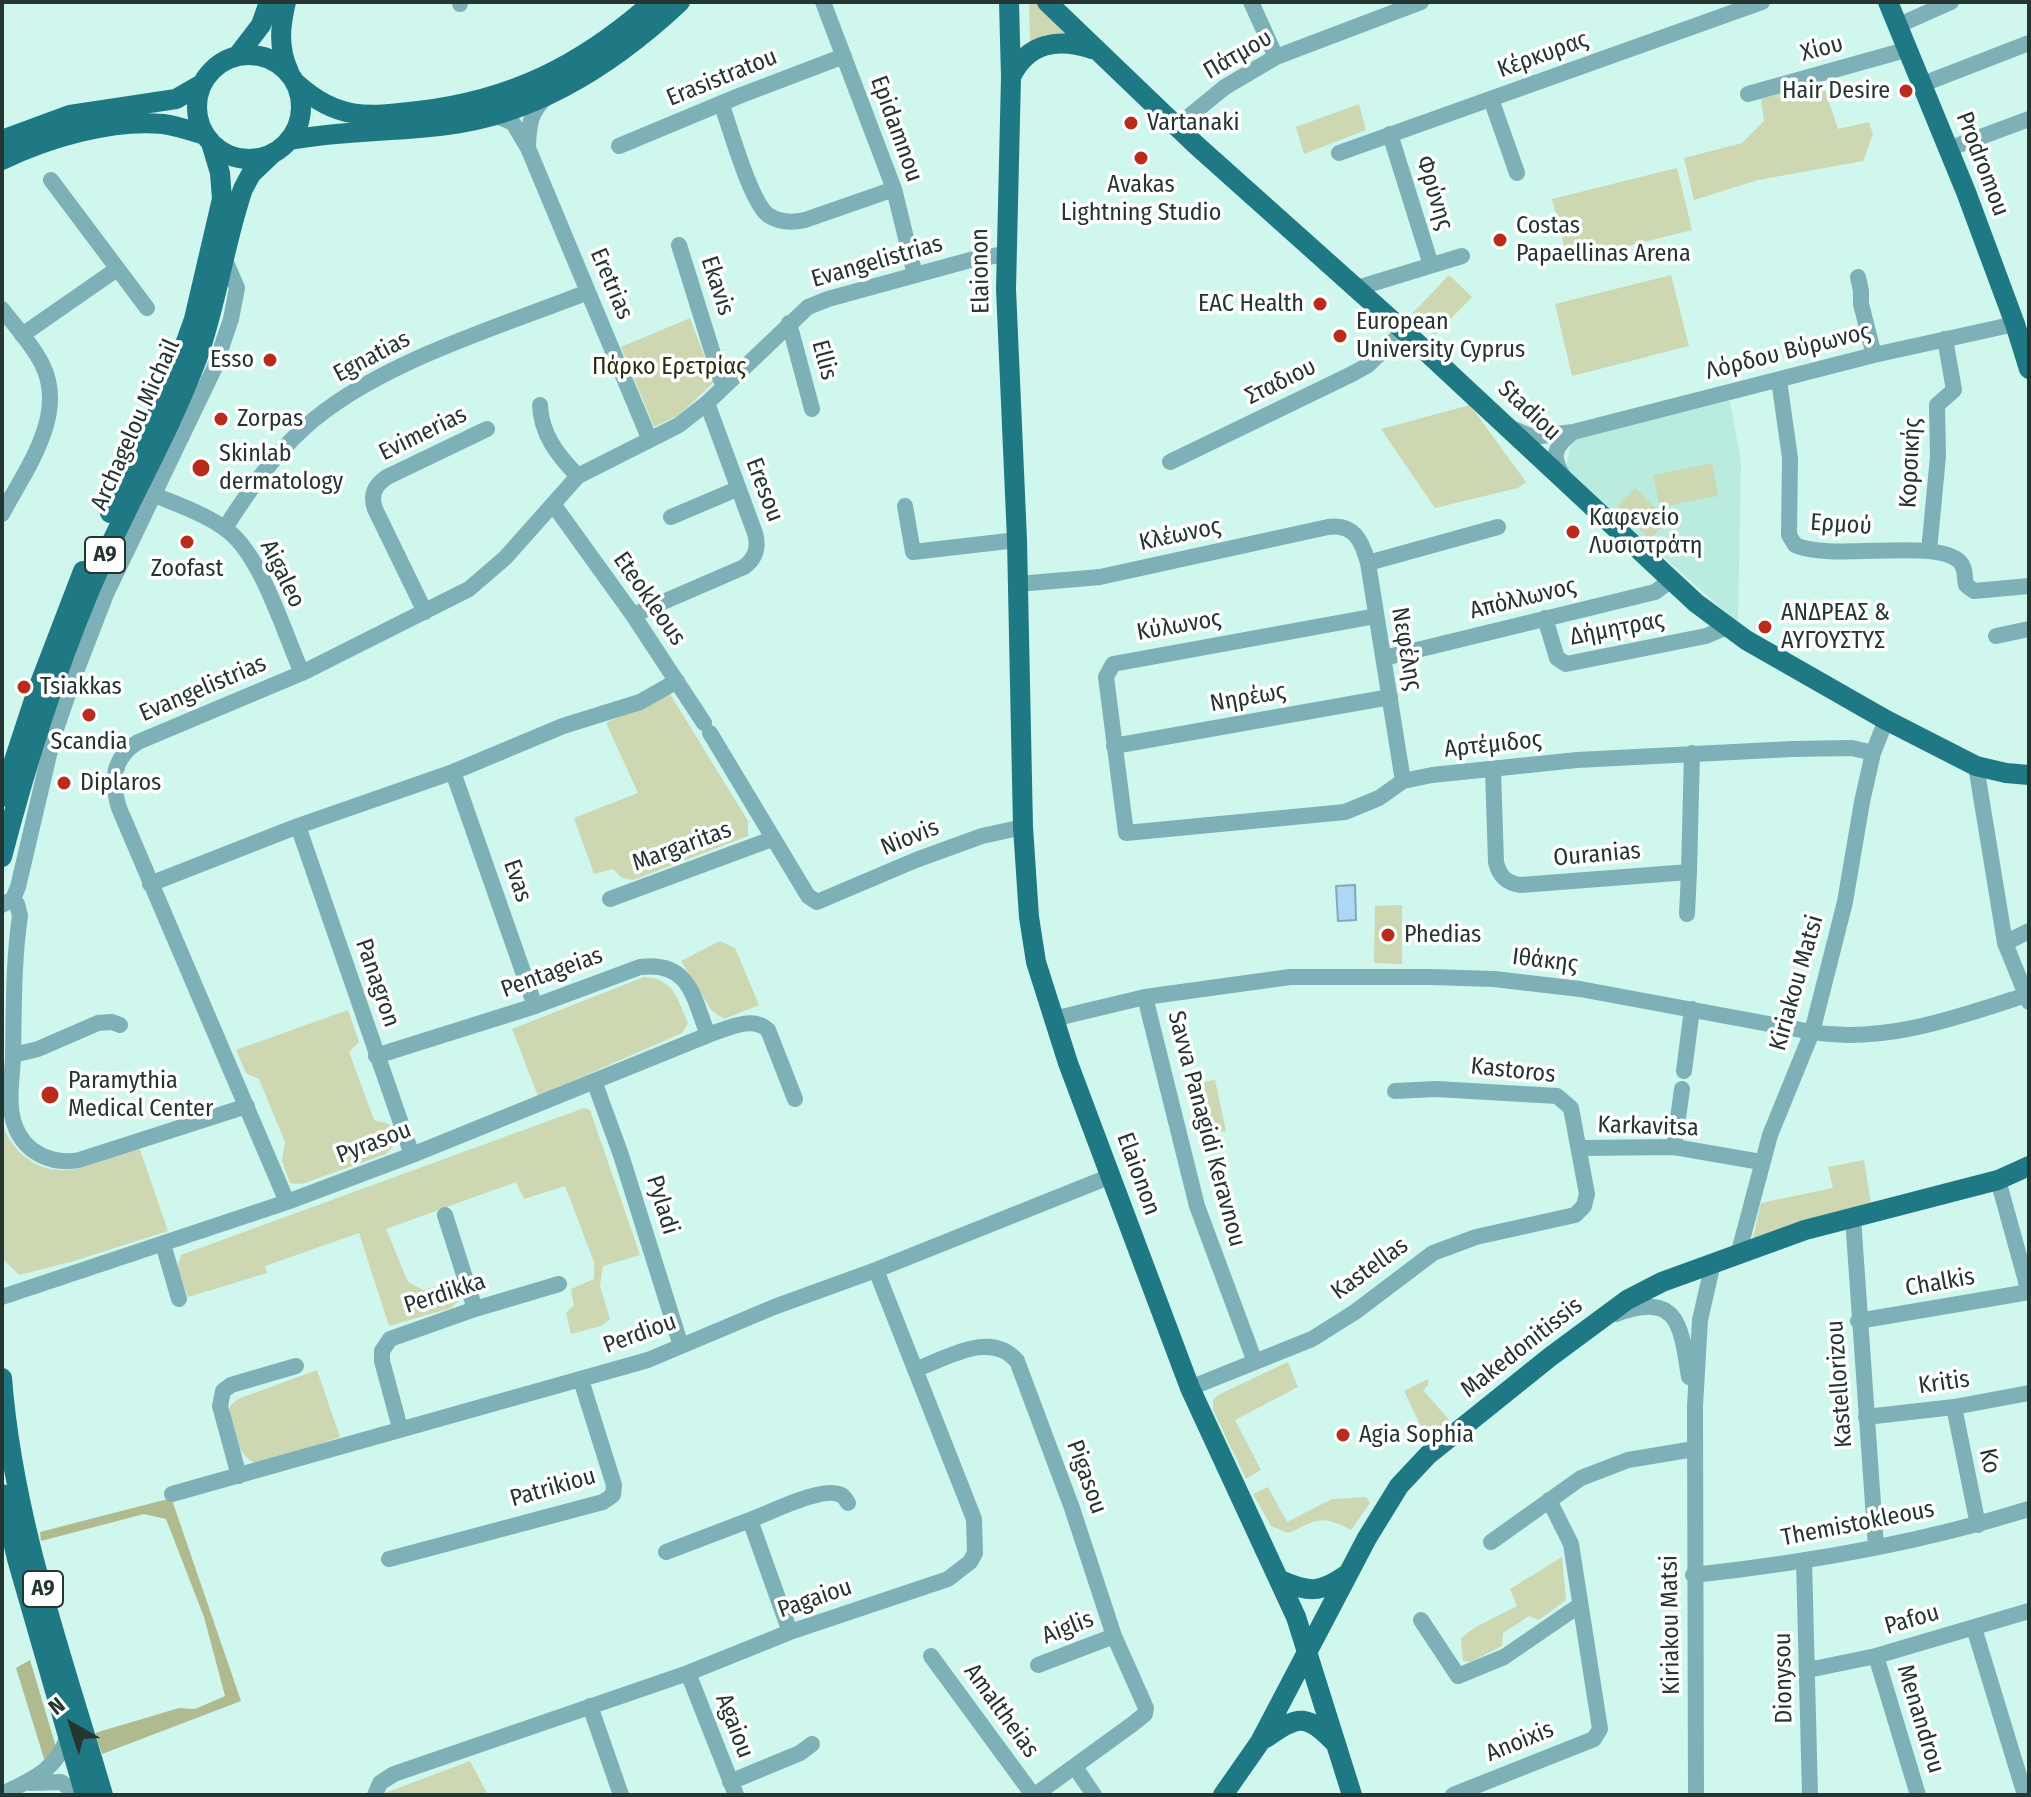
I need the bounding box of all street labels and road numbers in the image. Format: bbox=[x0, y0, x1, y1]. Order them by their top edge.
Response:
street label: Πάτμου bbox=[1199, 24, 1277, 86]
street label: Κέρκυρας bbox=[1494, 25, 1592, 85]
street label: Χίου bbox=[1798, 30, 1846, 68]
street label: Erasistratou bbox=[663, 43, 781, 113]
street label: Epidamnou bbox=[864, 72, 928, 186]
street label: Prodromou bbox=[1949, 108, 2015, 220]
street label: Φρύνης bbox=[1409, 153, 1459, 233]
street label: Elaionon bbox=[966, 228, 996, 314]
street label: Evangelistrias bbox=[808, 230, 946, 294]
street label: Eretrias bbox=[583, 244, 639, 324]
street label: Ekavis bbox=[694, 253, 740, 319]
street label: Λόρδου Βύρωνος bbox=[1703, 318, 1873, 386]
street label: Egnatias bbox=[329, 325, 415, 389]
street label: Archagelou Michail bbox=[85, 335, 187, 515]
street label: Ellis bbox=[805, 337, 843, 383]
street label: Σταδιου bbox=[1241, 353, 1321, 411]
street label: Stadiou bbox=[1492, 375, 1566, 447]
street label: Evimerias bbox=[374, 400, 472, 468]
street label: Κορσικής bbox=[1894, 417, 1928, 509]
street label: Eresou bbox=[739, 454, 789, 526]
street label: Ερμού bbox=[1809, 508, 1873, 542]
street label: Κλέωνος bbox=[1136, 512, 1224, 558]
street label: Aigaleo bbox=[253, 535, 311, 613]
road number: A9 bbox=[85, 537, 125, 573]
street label: Eteokleous bbox=[606, 547, 692, 651]
street label: Απόλλωνος bbox=[1467, 572, 1579, 626]
street label: Κύλωνος bbox=[1135, 604, 1223, 648]
street label: Νεφέλης bbox=[1385, 605, 1427, 693]
street label: Δήμητρας bbox=[1567, 606, 1667, 652]
street label: Evangelistrias bbox=[135, 649, 271, 729]
street label: Νηρέως bbox=[1208, 677, 1288, 719]
street label: Αρτέμιδος bbox=[1443, 726, 1543, 764]
street label: Niovis bbox=[877, 813, 943, 863]
street label: Margaritas bbox=[628, 816, 736, 878]
street label: Ouranias bbox=[1552, 837, 1642, 873]
street label: Evas bbox=[496, 856, 538, 906]
street label: Kiriakou Matsi bbox=[1764, 912, 1830, 1054]
street label: Panagron bbox=[348, 935, 406, 1031]
street label: Pentageias bbox=[497, 941, 607, 1005]
street label: Ιθάκης bbox=[1511, 943, 1579, 979]
street label: Savva Panagidi Keravnou bbox=[1161, 1008, 1251, 1250]
street label: Kastoros bbox=[1469, 1052, 1557, 1090]
street label: Karkavitsa bbox=[1597, 1111, 1699, 1143]
street label: Pyrasou bbox=[333, 1116, 415, 1170]
street label: Elaionon bbox=[1110, 1129, 1166, 1219]
street label: Pyladi bbox=[639, 1172, 685, 1238]
street label: Kastellas bbox=[1326, 1231, 1414, 1307]
street label: Chalkis bbox=[1903, 1263, 1977, 1303]
street label: Perdikka bbox=[401, 1267, 489, 1321]
street label: Makedonitissis bbox=[1455, 1292, 1589, 1404]
street label: Perdiou bbox=[600, 1308, 680, 1360]
street label: Kastellorizou bbox=[1821, 1319, 1859, 1449]
street label: Kritis bbox=[1917, 1365, 1971, 1401]
street label: Pigasou bbox=[1059, 1436, 1113, 1518]
street label: Ko bbox=[1972, 1446, 2006, 1476]
street label: Patrikiou bbox=[507, 1462, 599, 1514]
street label: Themistokleous bbox=[1779, 1495, 1937, 1553]
street label: Kiriakou Matsi bbox=[1655, 1555, 1687, 1695]
road number: A9 bbox=[23, 1571, 63, 1607]
street label: Pagaiou bbox=[774, 1573, 856, 1625]
street label: Pafou bbox=[1881, 1599, 1943, 1641]
street label: Aiglis bbox=[1038, 1605, 1098, 1651]
street label: Dionysou bbox=[1769, 1632, 1799, 1724]
street label: Amaltheias bbox=[957, 1658, 1045, 1764]
street label: Menandrou bbox=[1890, 1661, 1950, 1777]
street label: Agaiou bbox=[709, 1690, 759, 1762]
street label: Anoixis bbox=[1482, 1715, 1558, 1769]

